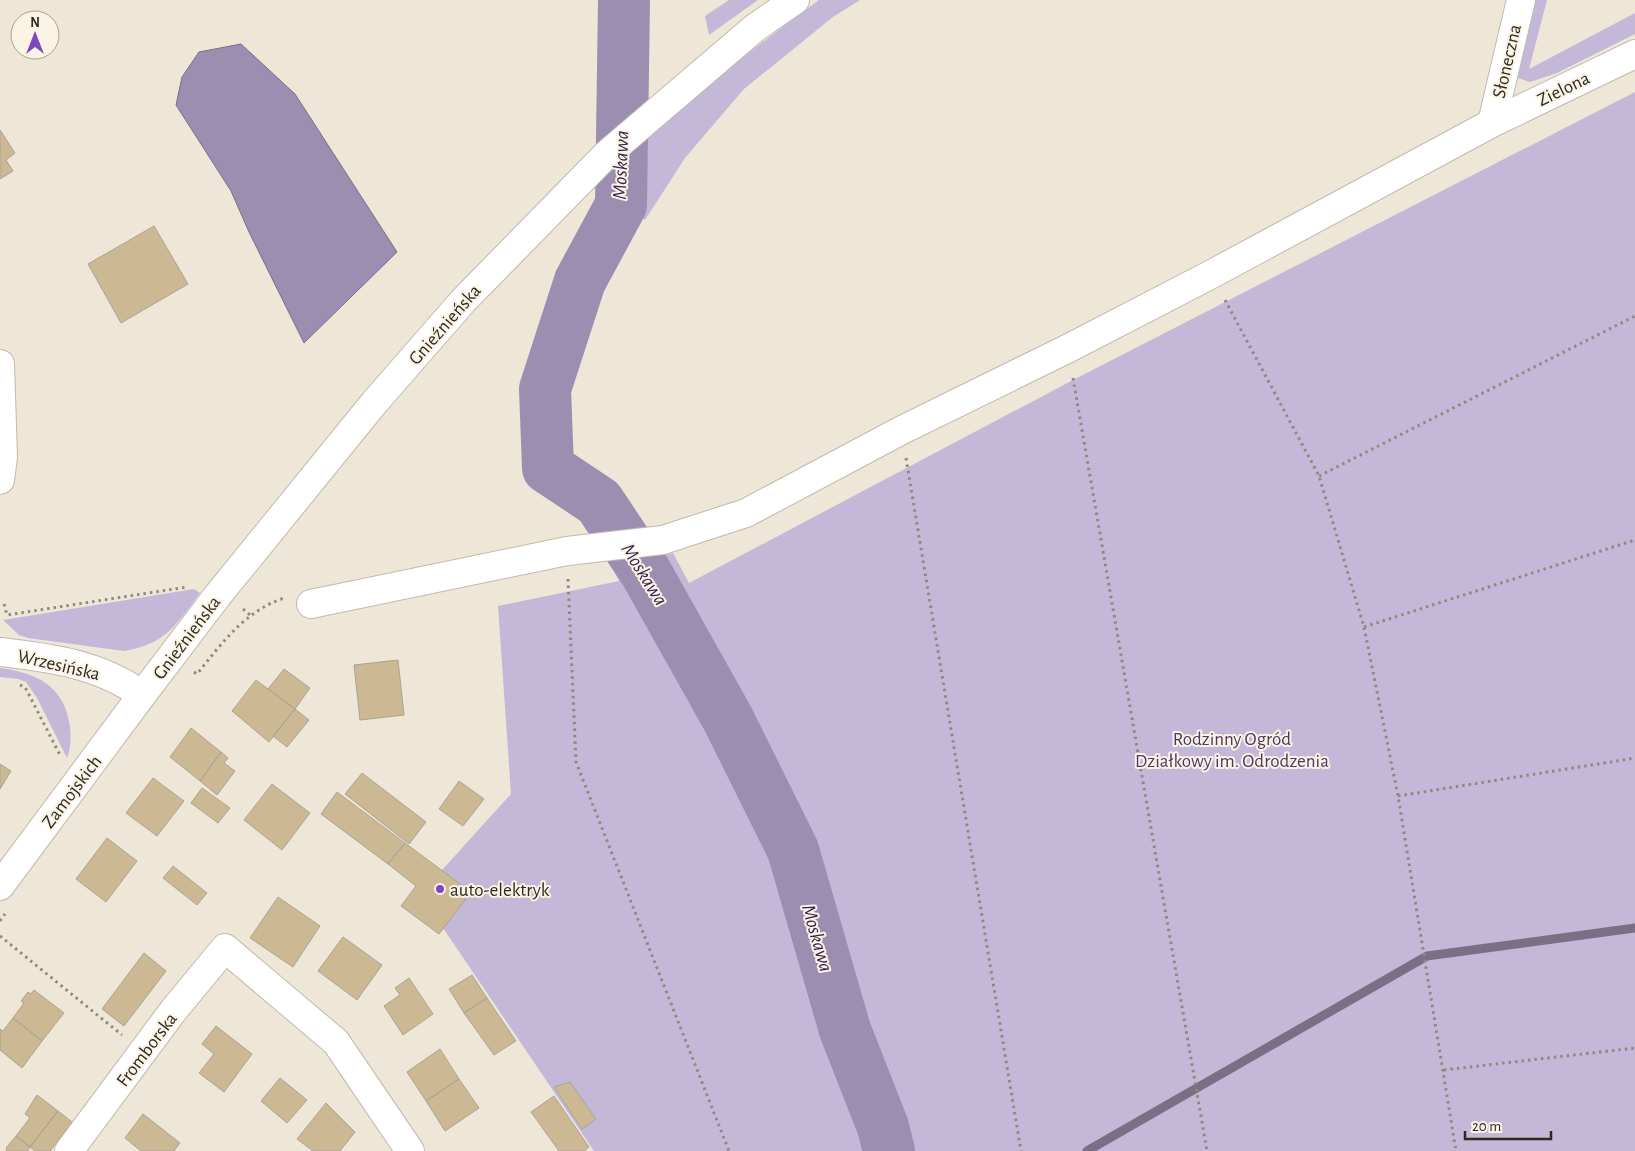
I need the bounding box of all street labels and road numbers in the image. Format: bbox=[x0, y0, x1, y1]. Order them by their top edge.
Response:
street label: Słoneczna bbox=[1490, 22, 1525, 100]
street label: Zielona bbox=[1534, 68, 1593, 110]
street label: Gnieźnieńska bbox=[405, 281, 485, 369]
street label: Gnieźnieńska bbox=[150, 592, 225, 683]
street label: Wrzesińska bbox=[16, 647, 102, 684]
street label: Zamojskich bbox=[39, 752, 106, 832]
street label: Fromborska bbox=[113, 1009, 181, 1090]

